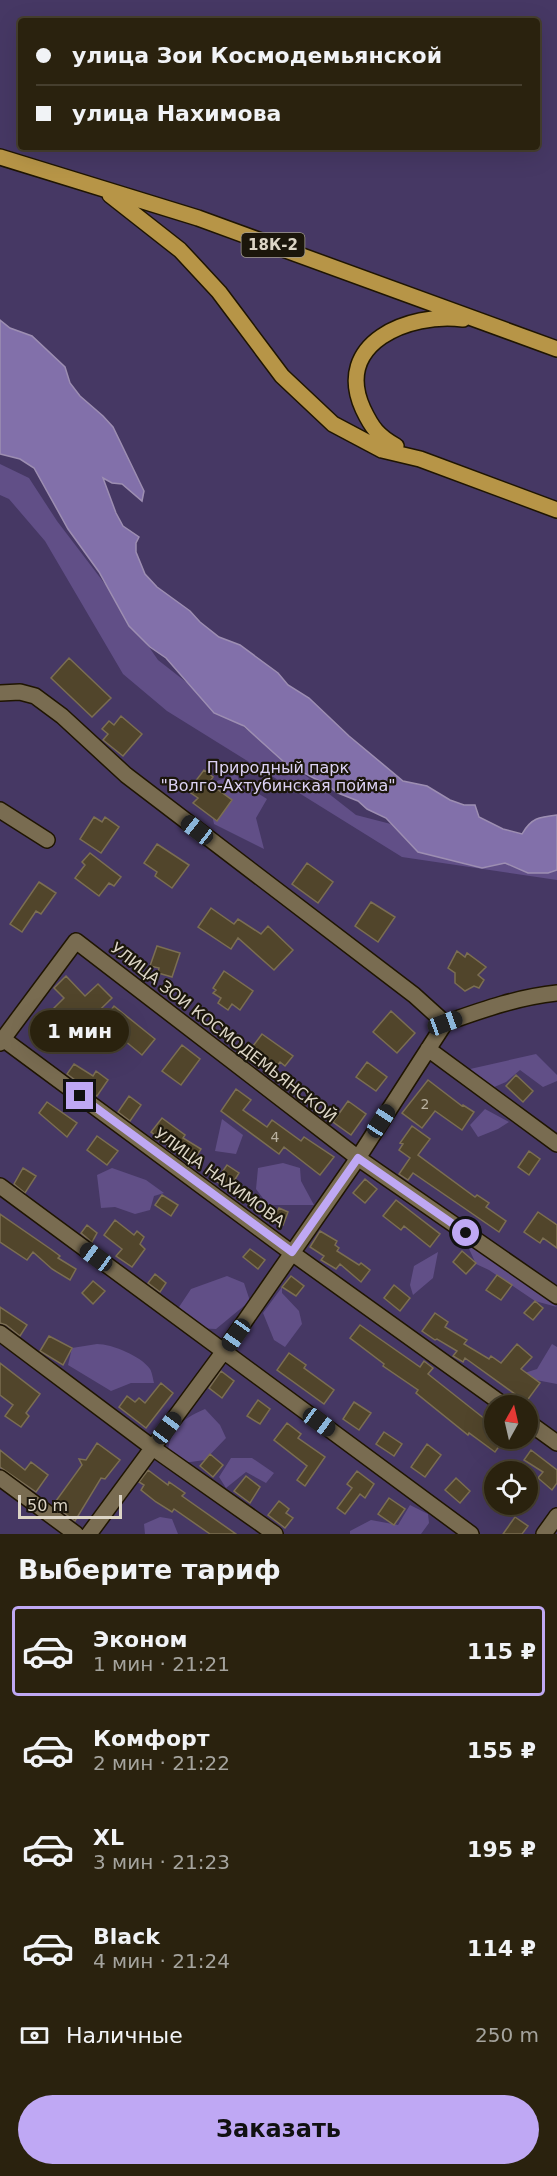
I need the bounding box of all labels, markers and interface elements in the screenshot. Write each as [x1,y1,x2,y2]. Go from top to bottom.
text: улица Зои Космодемьянской [72,43,442,68]
text: улица Нахимова [72,101,281,126]
road number: 18К-2 [242,233,304,257]
park label: Природный парк "Волго-Ахтубинская пойма" [160,758,396,795]
car [177,812,217,848]
street label: УЛИЦА ЗОИ КОСМОДЕМЬЯНСКОЙ [107,938,340,1126]
car [425,1008,465,1038]
callout: 1 мин [31,1009,130,1051]
text: 1 мин [47,1019,112,1043]
route end [66,1082,93,1109]
house number: 2 [421,1096,429,1112]
car [364,1101,398,1141]
street label: УЛИЦА НАХИМОВА [151,1124,289,1231]
house number: 4 [271,1129,280,1145]
route start [452,1219,479,1246]
car [76,1239,116,1275]
car [218,1315,254,1355]
north arrow [484,1395,538,1449]
map controls [484,1395,538,1515]
car [299,1404,339,1440]
car [149,1408,185,1448]
button: locate [484,1461,538,1515]
scale bar [18,1492,122,1520]
text: 50 m [27,1496,68,1515]
text: Выберите тариф [18,1554,281,1585]
icon: car [21,1624,75,1678]
text: Эконом [93,1627,188,1652]
text: 115 ₽ [467,1639,536,1664]
text: 1 мин · 21:21 [93,1652,230,1676]
icon: car [21,1723,75,1777]
text: Комфорт [93,1726,210,1751]
text: 155 ₽ [467,1738,536,1763]
text: 2 мин · 21:22 [93,1751,230,1775]
icon: car [21,1822,75,1876]
text: XL [93,1825,124,1850]
text: 195 ₽ [467,1837,536,1862]
text: 3 мин · 21:23 [93,1850,230,1874]
icon: car [21,1921,75,1975]
text: Black [93,1924,160,1949]
text: 114 ₽ [467,1936,536,1961]
text: 4 мин · 21:24 [93,1949,230,1973]
icon: cash [18,2019,51,2052]
text: Наличные [66,2023,183,2048]
text: 250 m [475,2023,539,2047]
button: Заказать [18,2095,539,2164]

